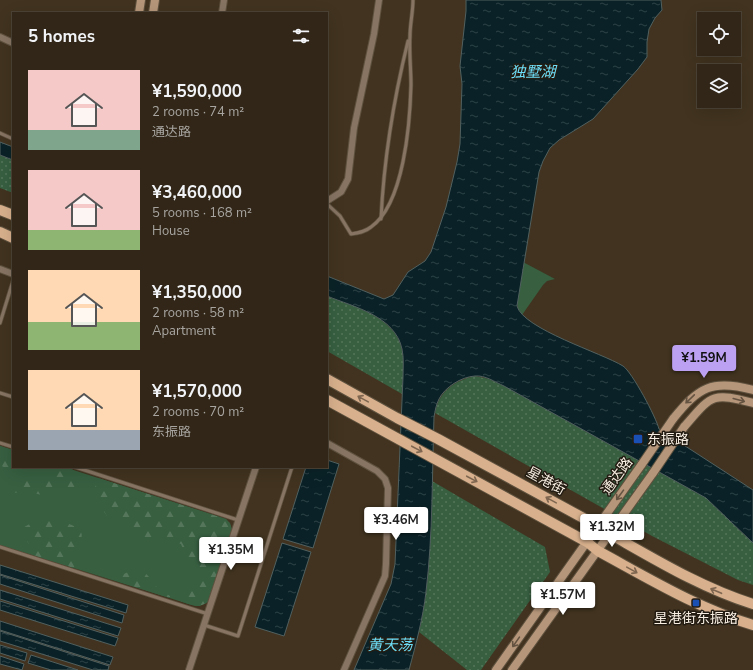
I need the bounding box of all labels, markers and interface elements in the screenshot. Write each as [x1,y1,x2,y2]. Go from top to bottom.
map controls [697,12,741,108]
button: locate [697,12,741,56]
text: 5 homes [28,25,95,48]
icon: filters [290,25,312,47]
water label: 独墅湖 [510,62,557,82]
button: layers [697,64,741,108]
text: ¥1,590,000 [152,80,242,103]
icon: home [60,86,108,134]
text: 2 rooms · 74 m² [152,103,244,121]
text: 通达路 [152,123,191,141]
text: ¥3,460,000 [152,181,242,204]
icon: home [60,186,108,234]
text: 5 rooms · 168 m² [152,204,252,222]
text: House [152,222,190,240]
text: ¥1,350,000 [152,281,242,304]
icon: home [60,286,108,334]
text: 2 rooms · 58 m² [152,304,244,322]
text: Apartment [152,322,215,340]
pin: ¥1.59M [671,345,737,379]
text: ¥1.59M [681,349,727,367]
text: ¥1,570,000 [152,380,242,403]
icon: home [60,386,108,434]
one-way arrow [685,394,695,404]
one-way arrow [357,395,369,402]
one-way arrow [732,396,745,404]
text: 2 rooms · 70 m² [152,403,244,421]
text: 东振路 [152,423,191,441]
place label: 东振路 [647,430,689,449]
marker: 东振路 [632,433,644,445]
one-way arrow [411,446,423,454]
street label: 通达路 [597,453,637,499]
street label: 星港街 [523,463,569,499]
one-way arrow [466,476,478,484]
one-way arrow [616,489,624,500]
one-way arrow [545,496,557,504]
pin: ¥3.46M [363,507,429,541]
text: ¥3.46M [373,511,419,529]
pin: ¥1.32M [579,514,645,548]
text: ¥1.32M [589,518,635,536]
pin: ¥1.35M [198,537,264,571]
text: ¥1.35M [208,541,254,559]
one-way arrow [626,566,638,574]
pin: ¥1.57M [530,582,596,616]
text: ¥1.57M [540,586,586,604]
one-way arrow [711,587,723,594]
marker: 星港街东振路 [691,598,701,608]
place label: 星港街东振路 [654,609,738,628]
water label: 黄天荡 [367,635,415,655]
one-way arrow [512,636,520,647]

